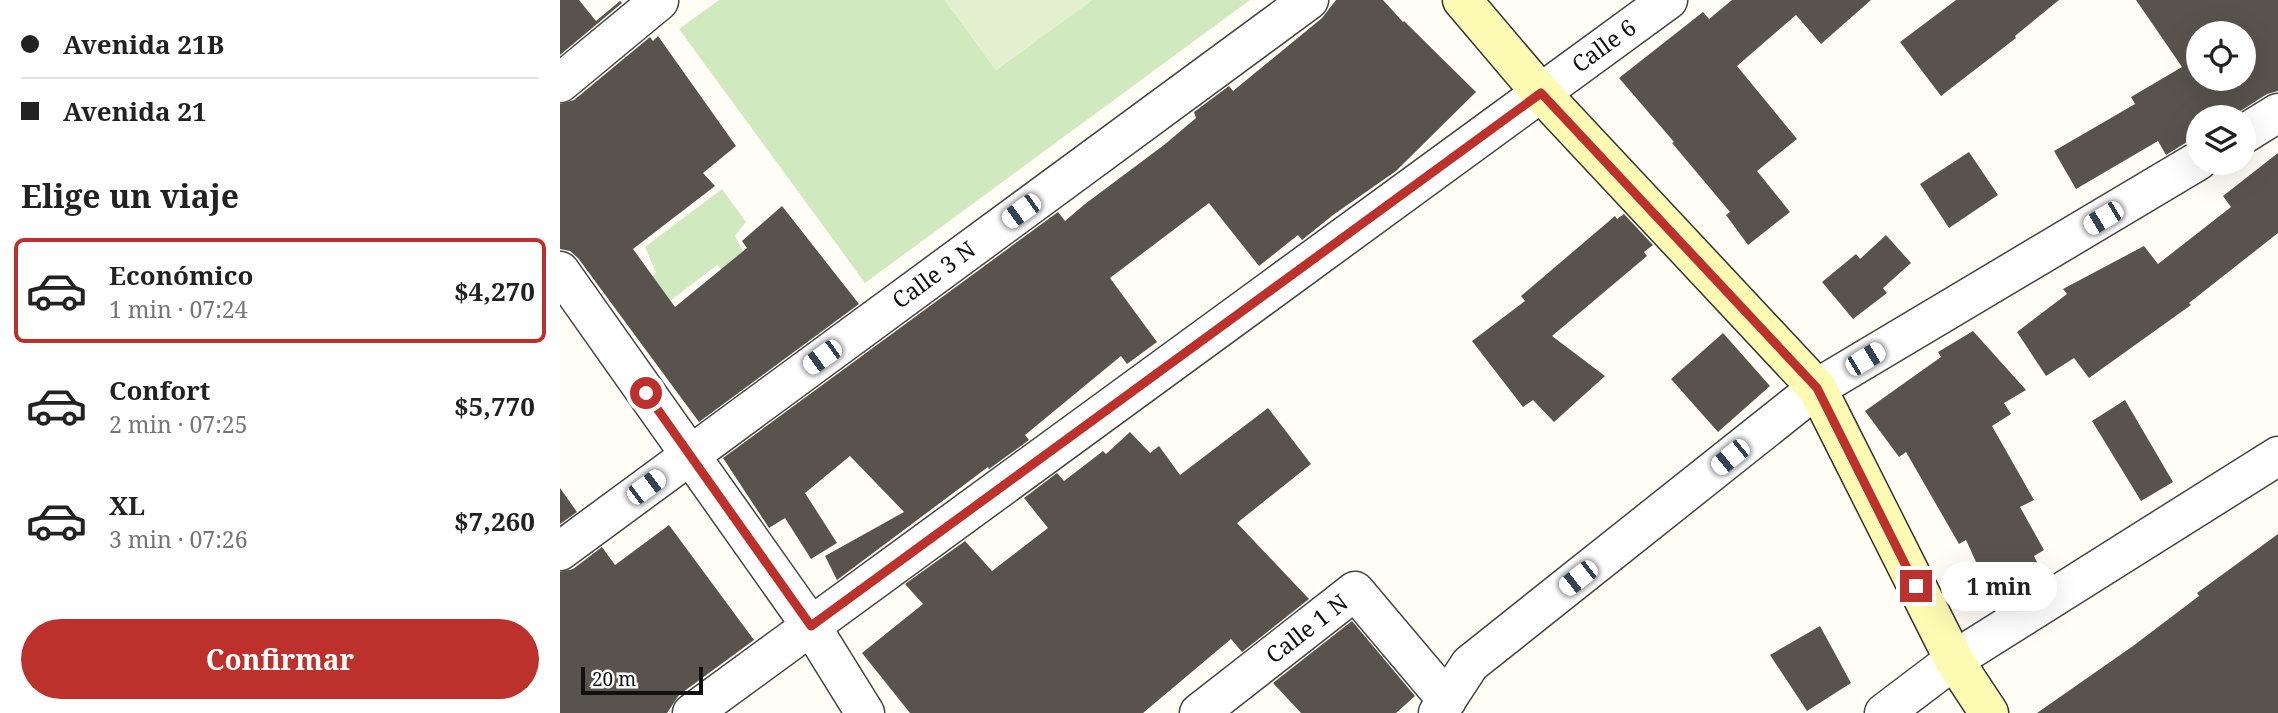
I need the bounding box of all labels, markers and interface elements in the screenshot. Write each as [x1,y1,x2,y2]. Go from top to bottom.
street label: Calle 6 [1565,11,1642,79]
map controls [2186,21,2256,175]
button: locate [2186,21,2256,91]
text: Avenida 21B [63,26,224,62]
text: Avenida 21 [63,93,207,129]
button: layers [2186,105,2256,175]
text: Elige un viaje [21,174,239,217]
car [998,190,1045,232]
car [2080,198,2127,238]
street label: Calle 3 N [885,233,982,315]
text: Económico [109,257,253,293]
icon: car [25,259,88,322]
text: $4,270 [454,273,535,309]
text: 1 min · 07:24 [109,293,247,325]
car [799,336,846,378]
car [1842,339,1889,379]
text: Confort [109,372,210,408]
icon: car [25,374,88,437]
route start [630,377,662,409]
text: $5,770 [454,388,535,424]
text: 2 min · 07:25 [109,408,247,440]
car [1708,436,1753,478]
car [623,466,670,508]
text: XL [109,487,145,523]
icon: car [25,489,88,552]
text: $7,260 [454,503,535,539]
text: 3 min · 07:26 [109,523,247,555]
car [1555,557,1602,599]
callout: 1 min [1940,562,2056,610]
route end [1900,570,1932,602]
text: 1 min [1966,570,2032,602]
street label: Calle 1 N [1259,586,1354,670]
button: Confirmar [21,619,539,699]
scale bar [581,664,704,696]
text: 20 m [592,666,636,692]

